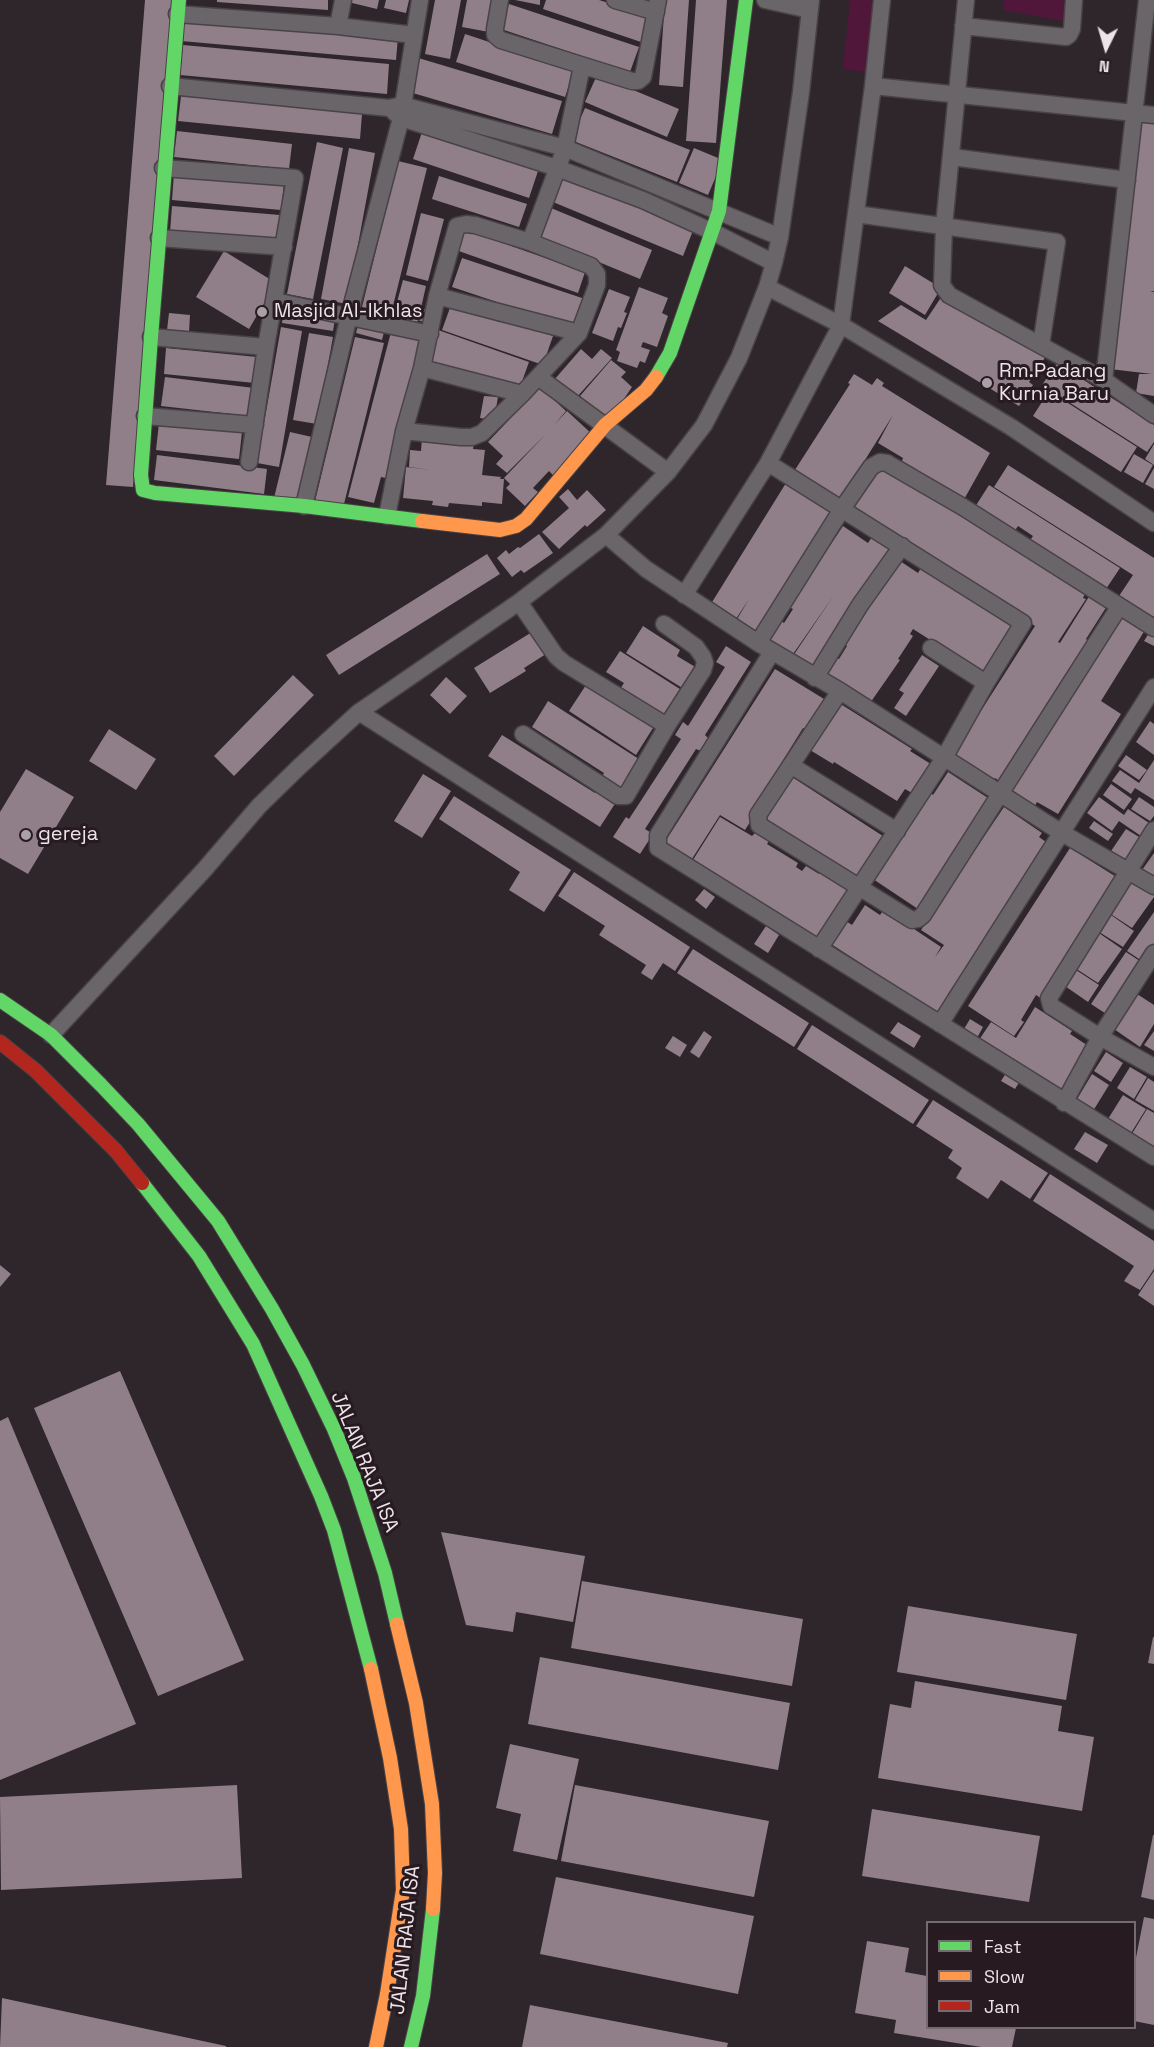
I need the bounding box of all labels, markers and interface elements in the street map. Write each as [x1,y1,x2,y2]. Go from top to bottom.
north arrow [1076,18,1136,78]
text: N [1098,56,1111,77]
place label: Masjid Al-Ikhlas [274,300,422,324]
marker: Masjid Al-Ikhlas [255,305,269,319]
place label: Rm.Padang Kurnia Baru [999,360,1109,407]
marker: Rm.Padang Kurnia Baru [980,376,994,390]
place label: gereja [38,823,98,847]
marker: gereja [19,828,33,842]
street label: JALAN RAJA ISA [325,1388,403,1536]
street label: JALAN RAJA ISA [386,1864,426,2016]
legend [926,1921,1136,2029]
text: Fast [984,1935,1021,1958]
text: Slow [984,1965,1025,1988]
text: Jam [984,1995,1020,2018]

